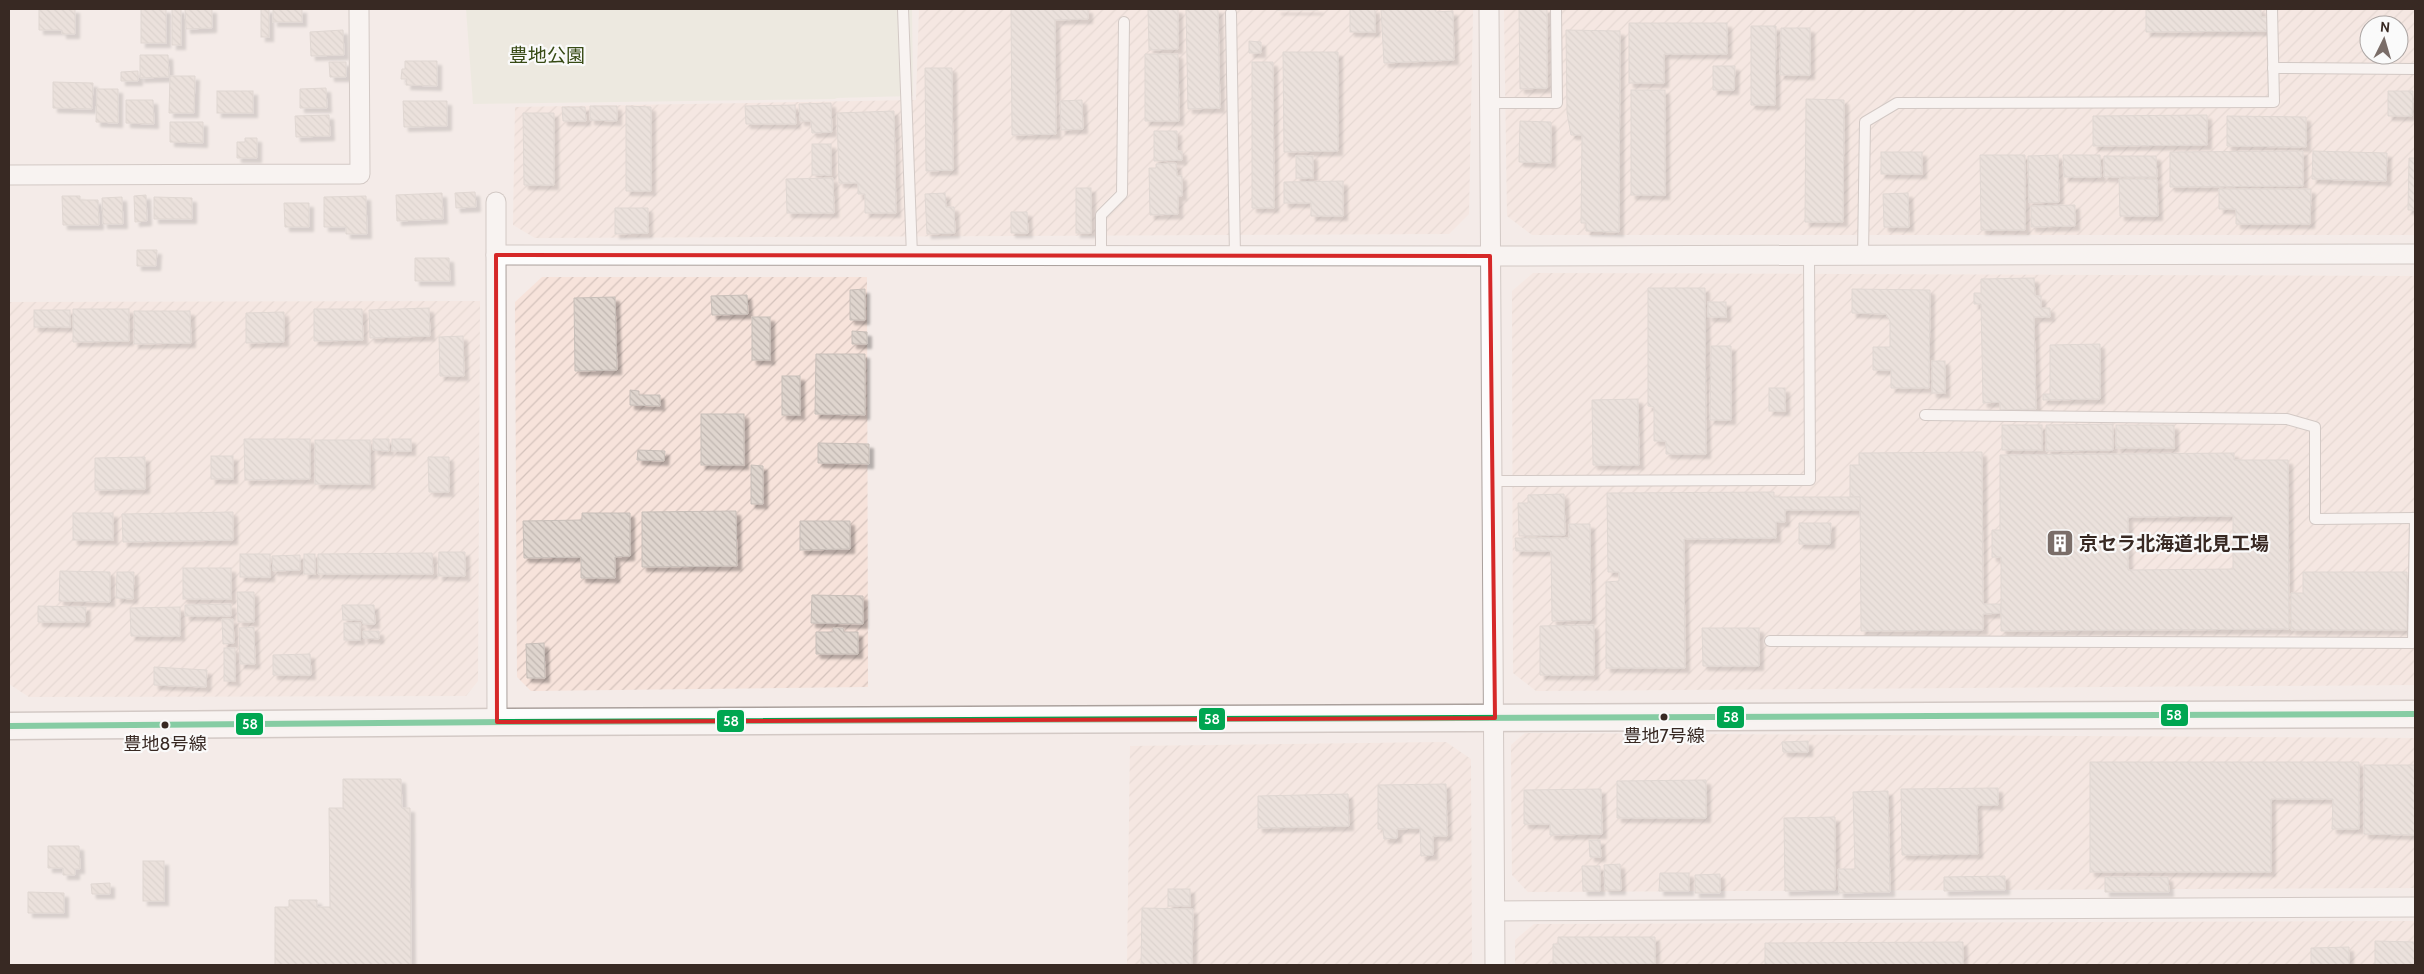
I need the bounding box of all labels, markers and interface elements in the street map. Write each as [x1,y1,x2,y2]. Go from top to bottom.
north arrow [2359,15,2409,65]
text: N [2379,18,2391,36]
park label: 豊地公園 [509,44,585,67]
building icon: 京セラ北海道北見工場 [2045,528,2075,558]
place label: 京セラ北海道北見工場 [2079,532,2269,555]
line badge: 58 [2160,703,2189,727]
line badge: 58 [1716,705,1745,729]
text: 58 [2166,706,2182,724]
line badge: 58 [1198,707,1226,731]
text: 58 [1723,708,1739,726]
line badge: 58 [716,709,745,733]
text: 58 [1204,710,1220,728]
line badge: 58 [235,712,264,736]
text: 58 [723,712,739,730]
marker: 豊地7号線 [1659,712,1669,722]
text: 58 [242,715,258,733]
marker: 豊地8号線 [160,720,170,730]
place label: 豊地7号線 [1623,725,1705,747]
place label: 豊地8号線 [124,733,206,755]

